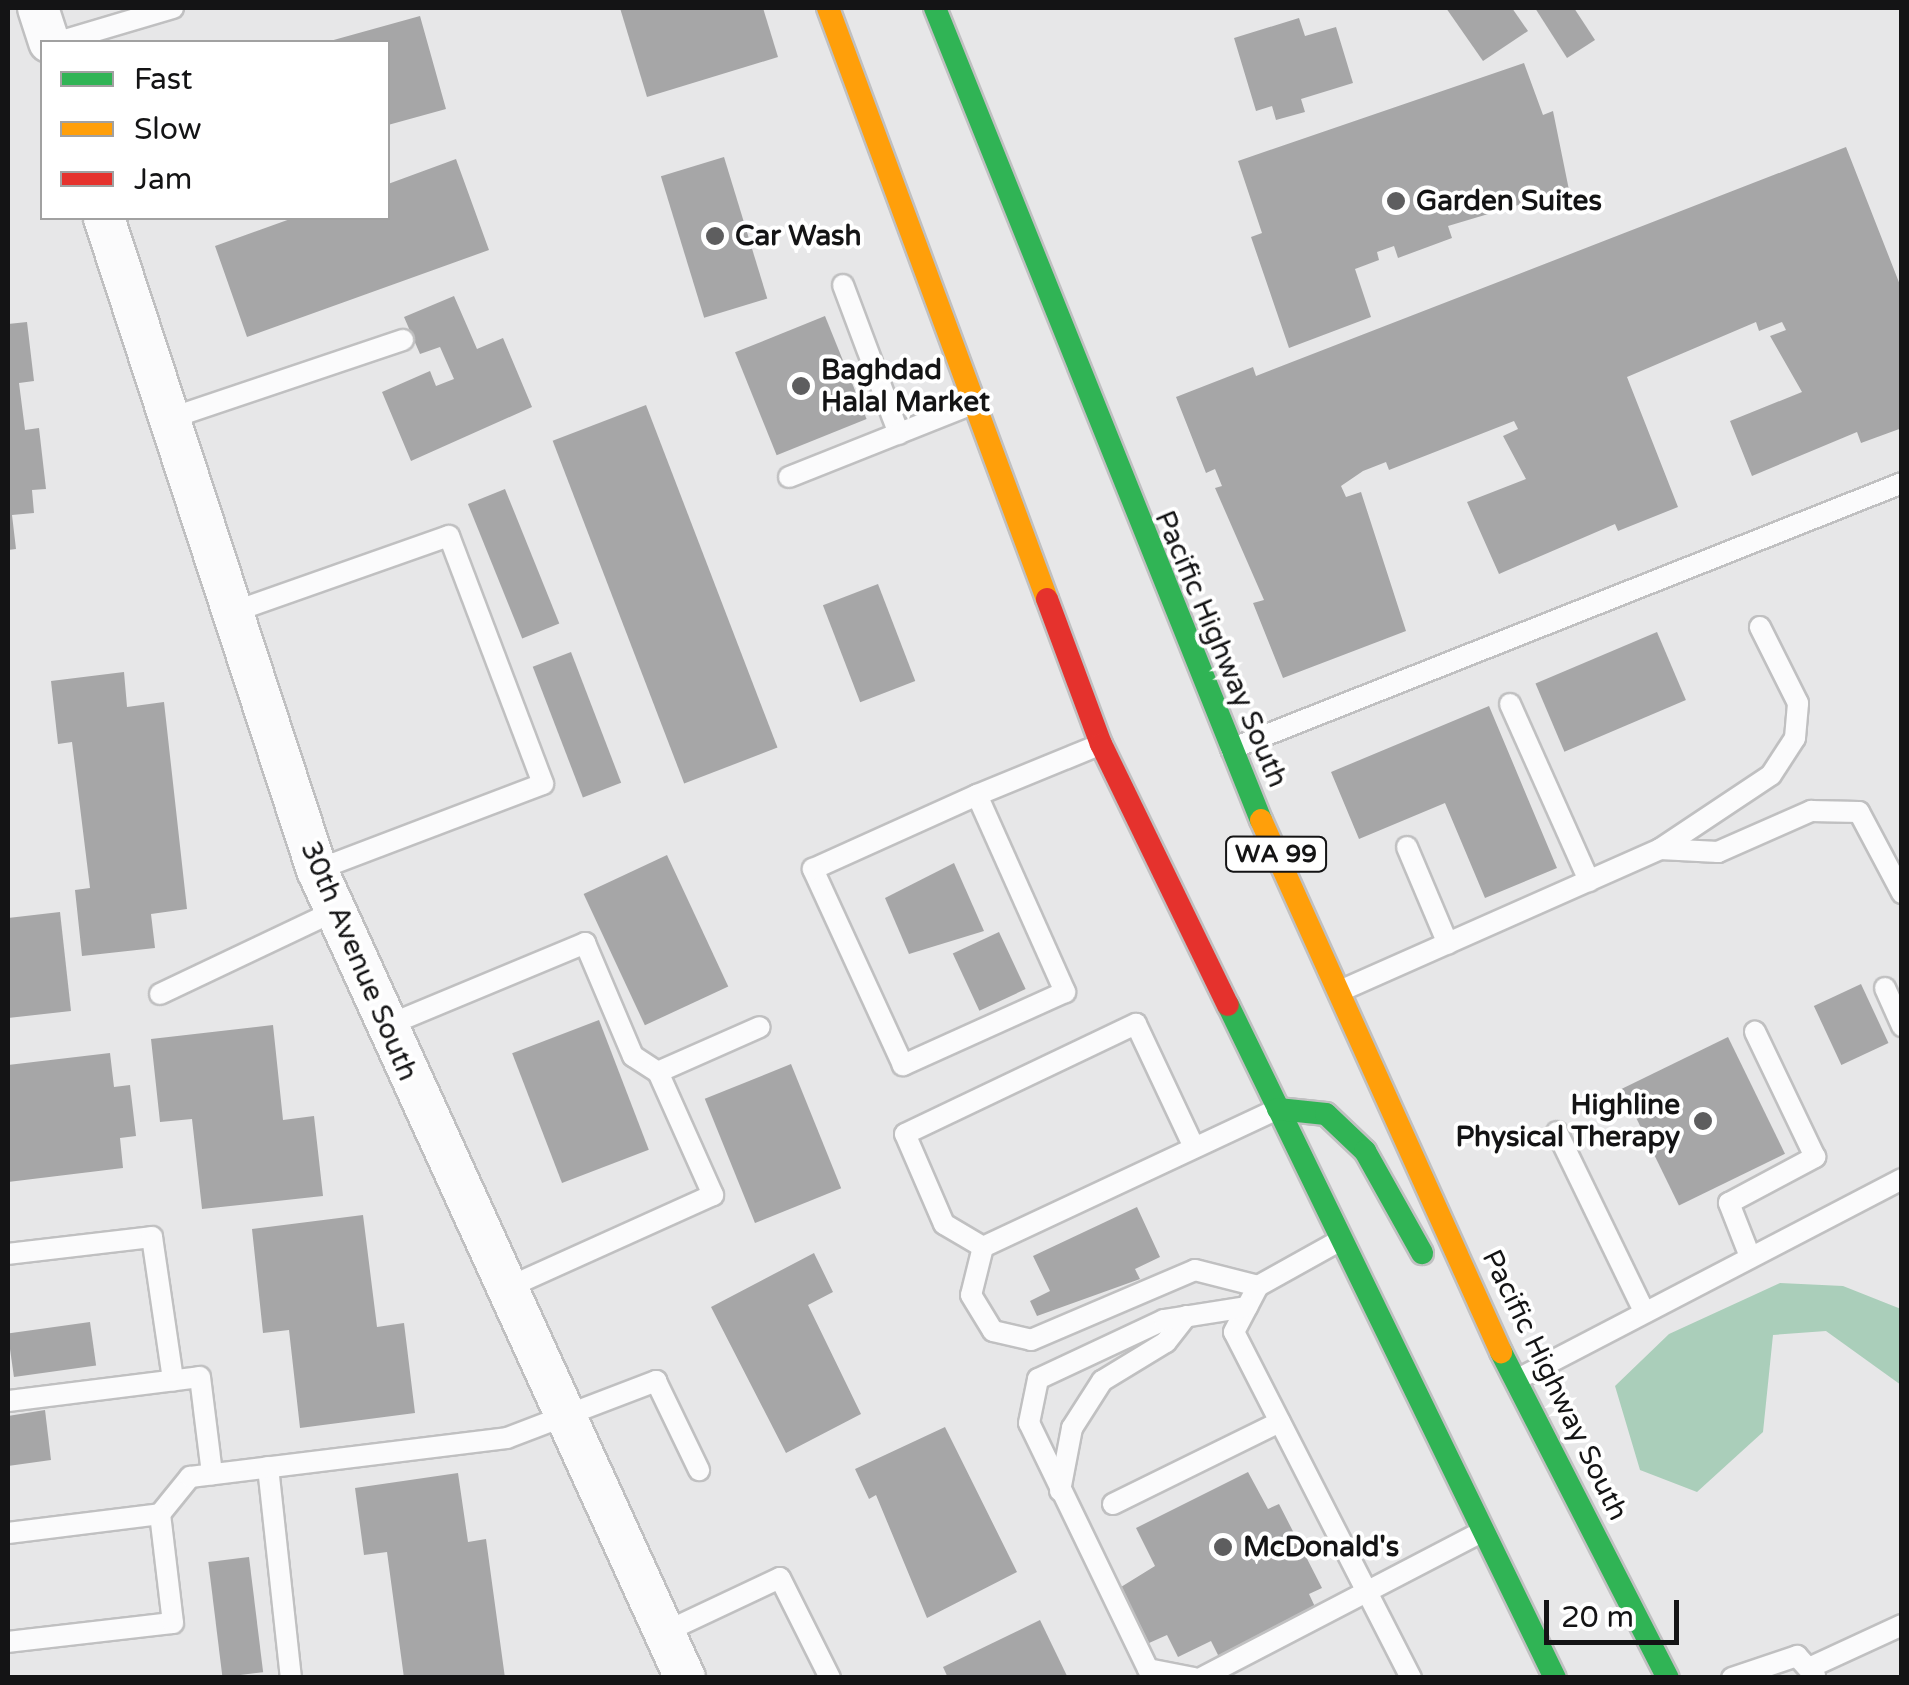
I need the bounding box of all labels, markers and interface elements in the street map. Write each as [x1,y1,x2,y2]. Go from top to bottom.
legend [40,40,390,220]
text: Fast [134,61,193,98]
text: Slow [134,111,202,148]
text: Jam [134,161,192,198]
place label: Garden Suites [1416,184,1602,218]
marker: Garden Suites [1385,190,1407,212]
place label: Car Wash [735,219,862,253]
marker: Car Wash [704,225,726,247]
place label: Baghdad Halal Market [821,353,990,419]
marker: Baghdad Halal Market [790,375,812,397]
street label: Pacific Highway South [1148,506,1294,792]
road number: WA 99 [1224,834,1328,874]
street label: 30th Avenue South [293,836,425,1086]
place label: Highline Physical Therapy [1455,1088,1680,1154]
marker: Highline Physical Therapy [1690,1108,1716,1134]
street label: Pacific Highway South [1475,1244,1635,1526]
place label: McDonald's [1243,1530,1399,1564]
marker: McDonald's [1212,1536,1234,1558]
scale bar [1549,1580,1684,1642]
text: 20 m [1561,1599,1634,1636]

